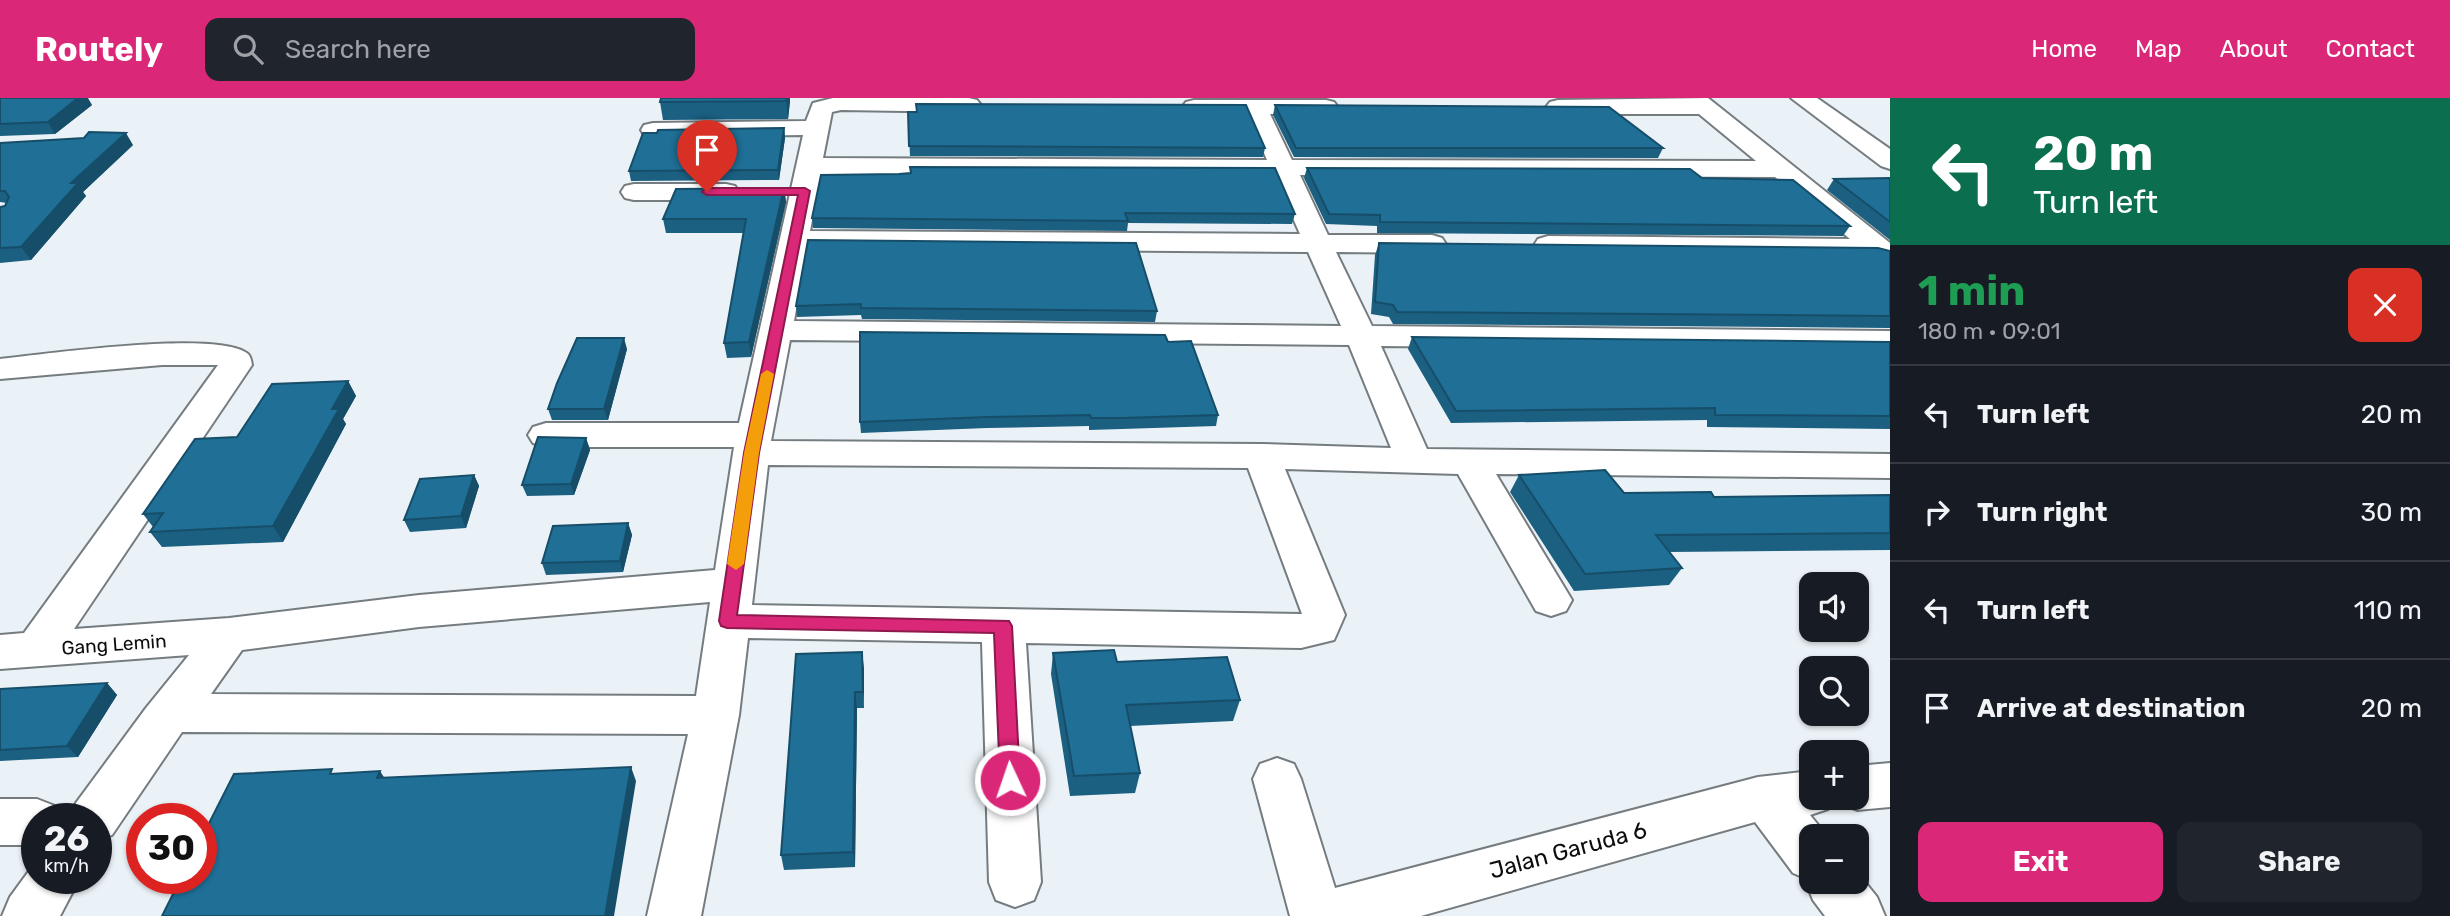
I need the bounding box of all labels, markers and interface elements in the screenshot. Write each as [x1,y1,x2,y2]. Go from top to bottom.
search box [205,18,695,81]
text: Routely [35,30,163,69]
icon: search [229,30,267,68]
text: Search here [285,34,431,65]
text: Home [2031,35,2097,63]
text: Map [2135,35,2182,63]
text: About [2220,35,2288,63]
text: Contact [2326,35,2415,63]
pin [677,120,737,192]
text: 20 m [2033,124,2154,182]
icon: left [1918,126,2009,217]
icon: arrive [688,131,726,169]
text: Turn left [2033,183,2158,221]
text: 1 min [1918,266,2025,316]
button: close [2348,268,2422,342]
text: 180 m · 09:01 [1918,317,2061,345]
icon: left [1918,395,1956,433]
text: Turn left [1977,399,2089,430]
text: 20 m [2361,399,2422,430]
icon: right [1918,493,1956,531]
text: Turn right [1977,497,2107,528]
text: 30 m [2360,497,2422,528]
map controls [1799,572,1869,894]
button: sound [1799,572,1869,642]
icon: left [1918,591,1956,629]
text: Turn left [1977,595,2089,626]
text: 110 m [2354,595,2422,626]
street label: Gang Lemin [61,629,167,660]
button: search [1799,656,1869,726]
icon: arrive [1918,689,1956,727]
text: Arrive at destination [1977,693,2245,724]
text: 20 m [2361,693,2422,724]
button: + [1799,740,1869,810]
position arrow [973,743,1047,817]
speed limit sign: 30 [126,803,217,894]
street label: Jalan Garuda 6 [1486,816,1650,884]
text: 26 [44,818,89,860]
button: Exit [1918,822,2163,902]
button: Share [2177,822,2422,902]
button: − [1799,824,1869,894]
text: km/h [44,855,89,877]

